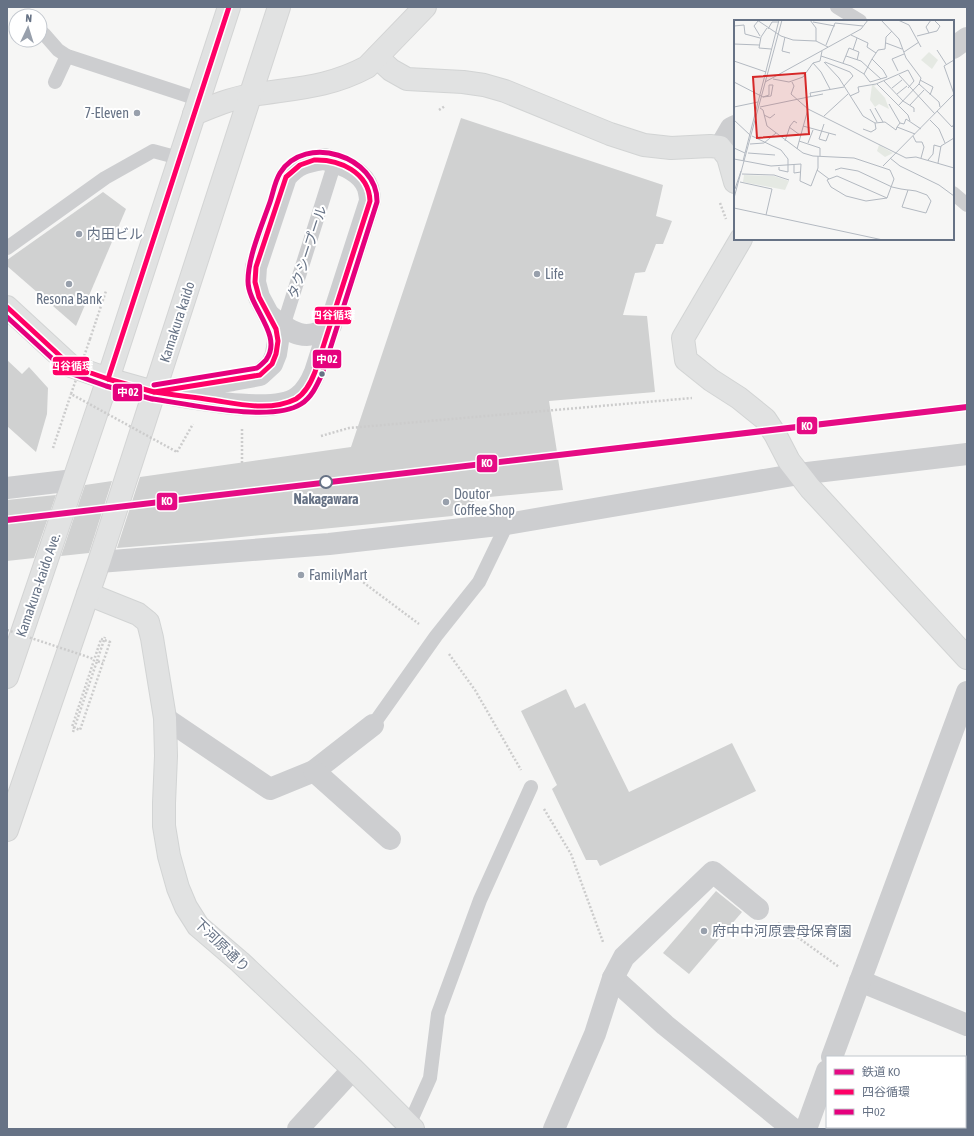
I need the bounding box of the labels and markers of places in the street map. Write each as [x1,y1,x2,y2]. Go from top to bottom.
place label: 7-Eleven [84,105,129,121]
marker: 7-Eleven [132,108,142,118]
place label: 内田ビル [87,226,143,242]
marker: 内田ビル [74,229,84,239]
place label: Life [545,266,564,282]
marker: Life [532,269,542,279]
marker: Resona Bank [64,279,74,289]
place label: Resona Bank [36,291,102,307]
unlabelled marker [317,369,327,379]
marker: Nakagawara [319,475,333,489]
place label: Doutor Coffee Shop [454,486,515,518]
place label: Nakagawara [294,491,359,507]
marker: Doutor Coffee Shop [441,497,451,507]
place label: FamilyMart [309,567,367,583]
marker: FamilyMart [296,570,306,580]
place label: 府中中河原雲母保育園 [712,923,852,939]
marker: 府中中河原雲母保育園 [699,926,709,936]

